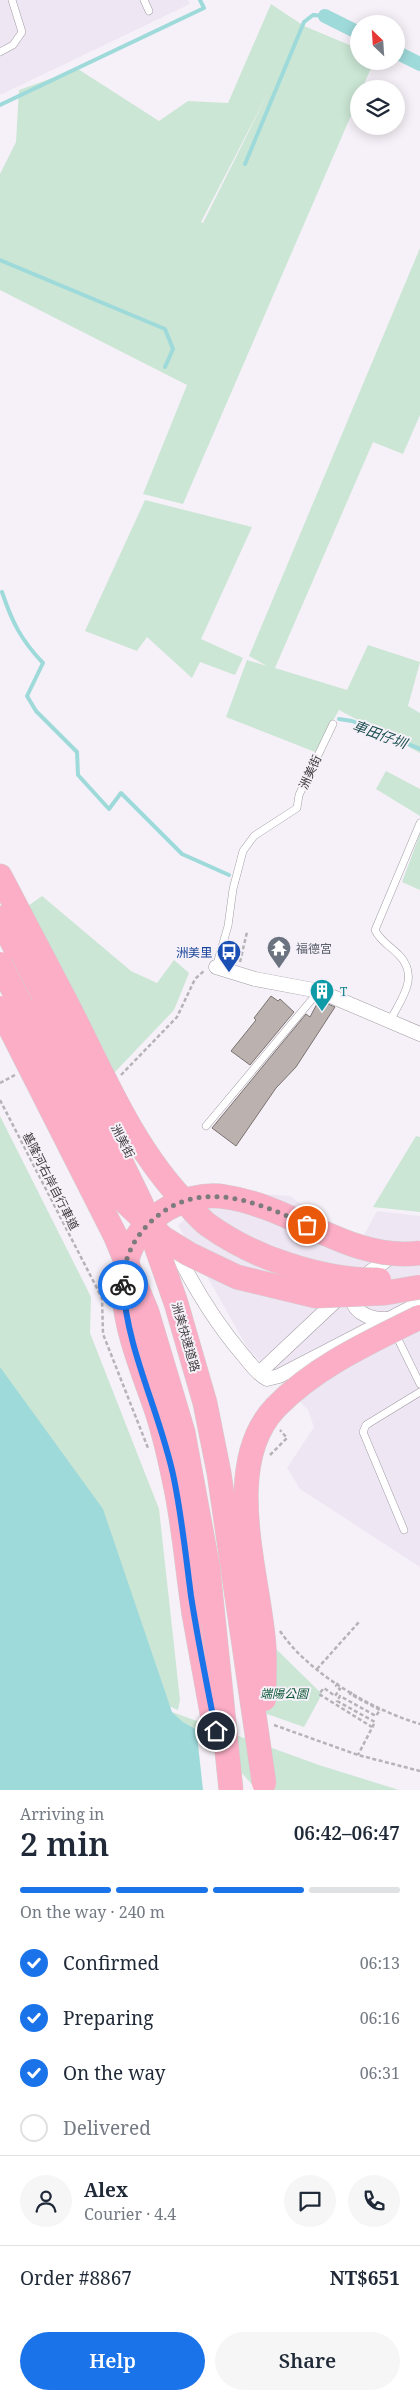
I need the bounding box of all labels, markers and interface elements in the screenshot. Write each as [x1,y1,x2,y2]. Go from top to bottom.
north arrow [350,15,405,70]
map controls [350,15,405,135]
button: layers [350,80,405,135]
water label: 車田仔圳 [350,715,411,753]
street label: 洲美街 [295,752,325,792]
temple icon: 福德宮 [266,935,292,969]
bus stop icon: 洲美里 [216,939,242,973]
place label: 福德宮 [296,940,332,957]
place label: 洲美里 [176,944,212,961]
building icon: T [309,978,335,1012]
place label: T [340,983,348,1000]
street label: 洲美街 [107,1121,139,1161]
street label: 基隆河右岸自行車道 [19,1129,83,1233]
pin [286,1204,328,1246]
icon: bag [293,1211,321,1239]
courier [98,1260,148,1310]
icon: bike [109,1271,137,1299]
street label: 洲美快速道路 [168,1300,204,1374]
park label: 端陽公園 [260,1685,310,1702]
pin [195,1710,237,1752]
icon: home [202,1717,230,1745]
text: Arriving in [20,1803,104,1825]
text: 06:42–06:47 [294,1820,400,1846]
text: 2 min [20,1822,109,1865]
text: On the way · 240 m [20,1901,165,1923]
icon: check [20,1949,48,1977]
text: Confirmed [63,1950,159,1976]
text: 06:13 [360,1952,400,1974]
icon: check [20,2004,48,2032]
text: Preparing [63,2005,153,2031]
text: 06:16 [360,2007,400,2029]
icon: check [20,2059,48,2087]
text: On the way [63,2060,166,2086]
text: 06:31 [360,2062,400,2084]
text: Delivered [63,2115,151,2141]
button: person [20,2175,72,2227]
button: chat [284,2175,336,2227]
button: phone [348,2175,400,2227]
text: Alex [84,2177,128,2203]
text: Courier · 4.4 [84,2203,176,2225]
text: Order #8867 [20,2265,132,2291]
text: NT$651 [330,2265,400,2291]
button: Help [20,2332,205,2390]
button: Share [215,2332,400,2390]

